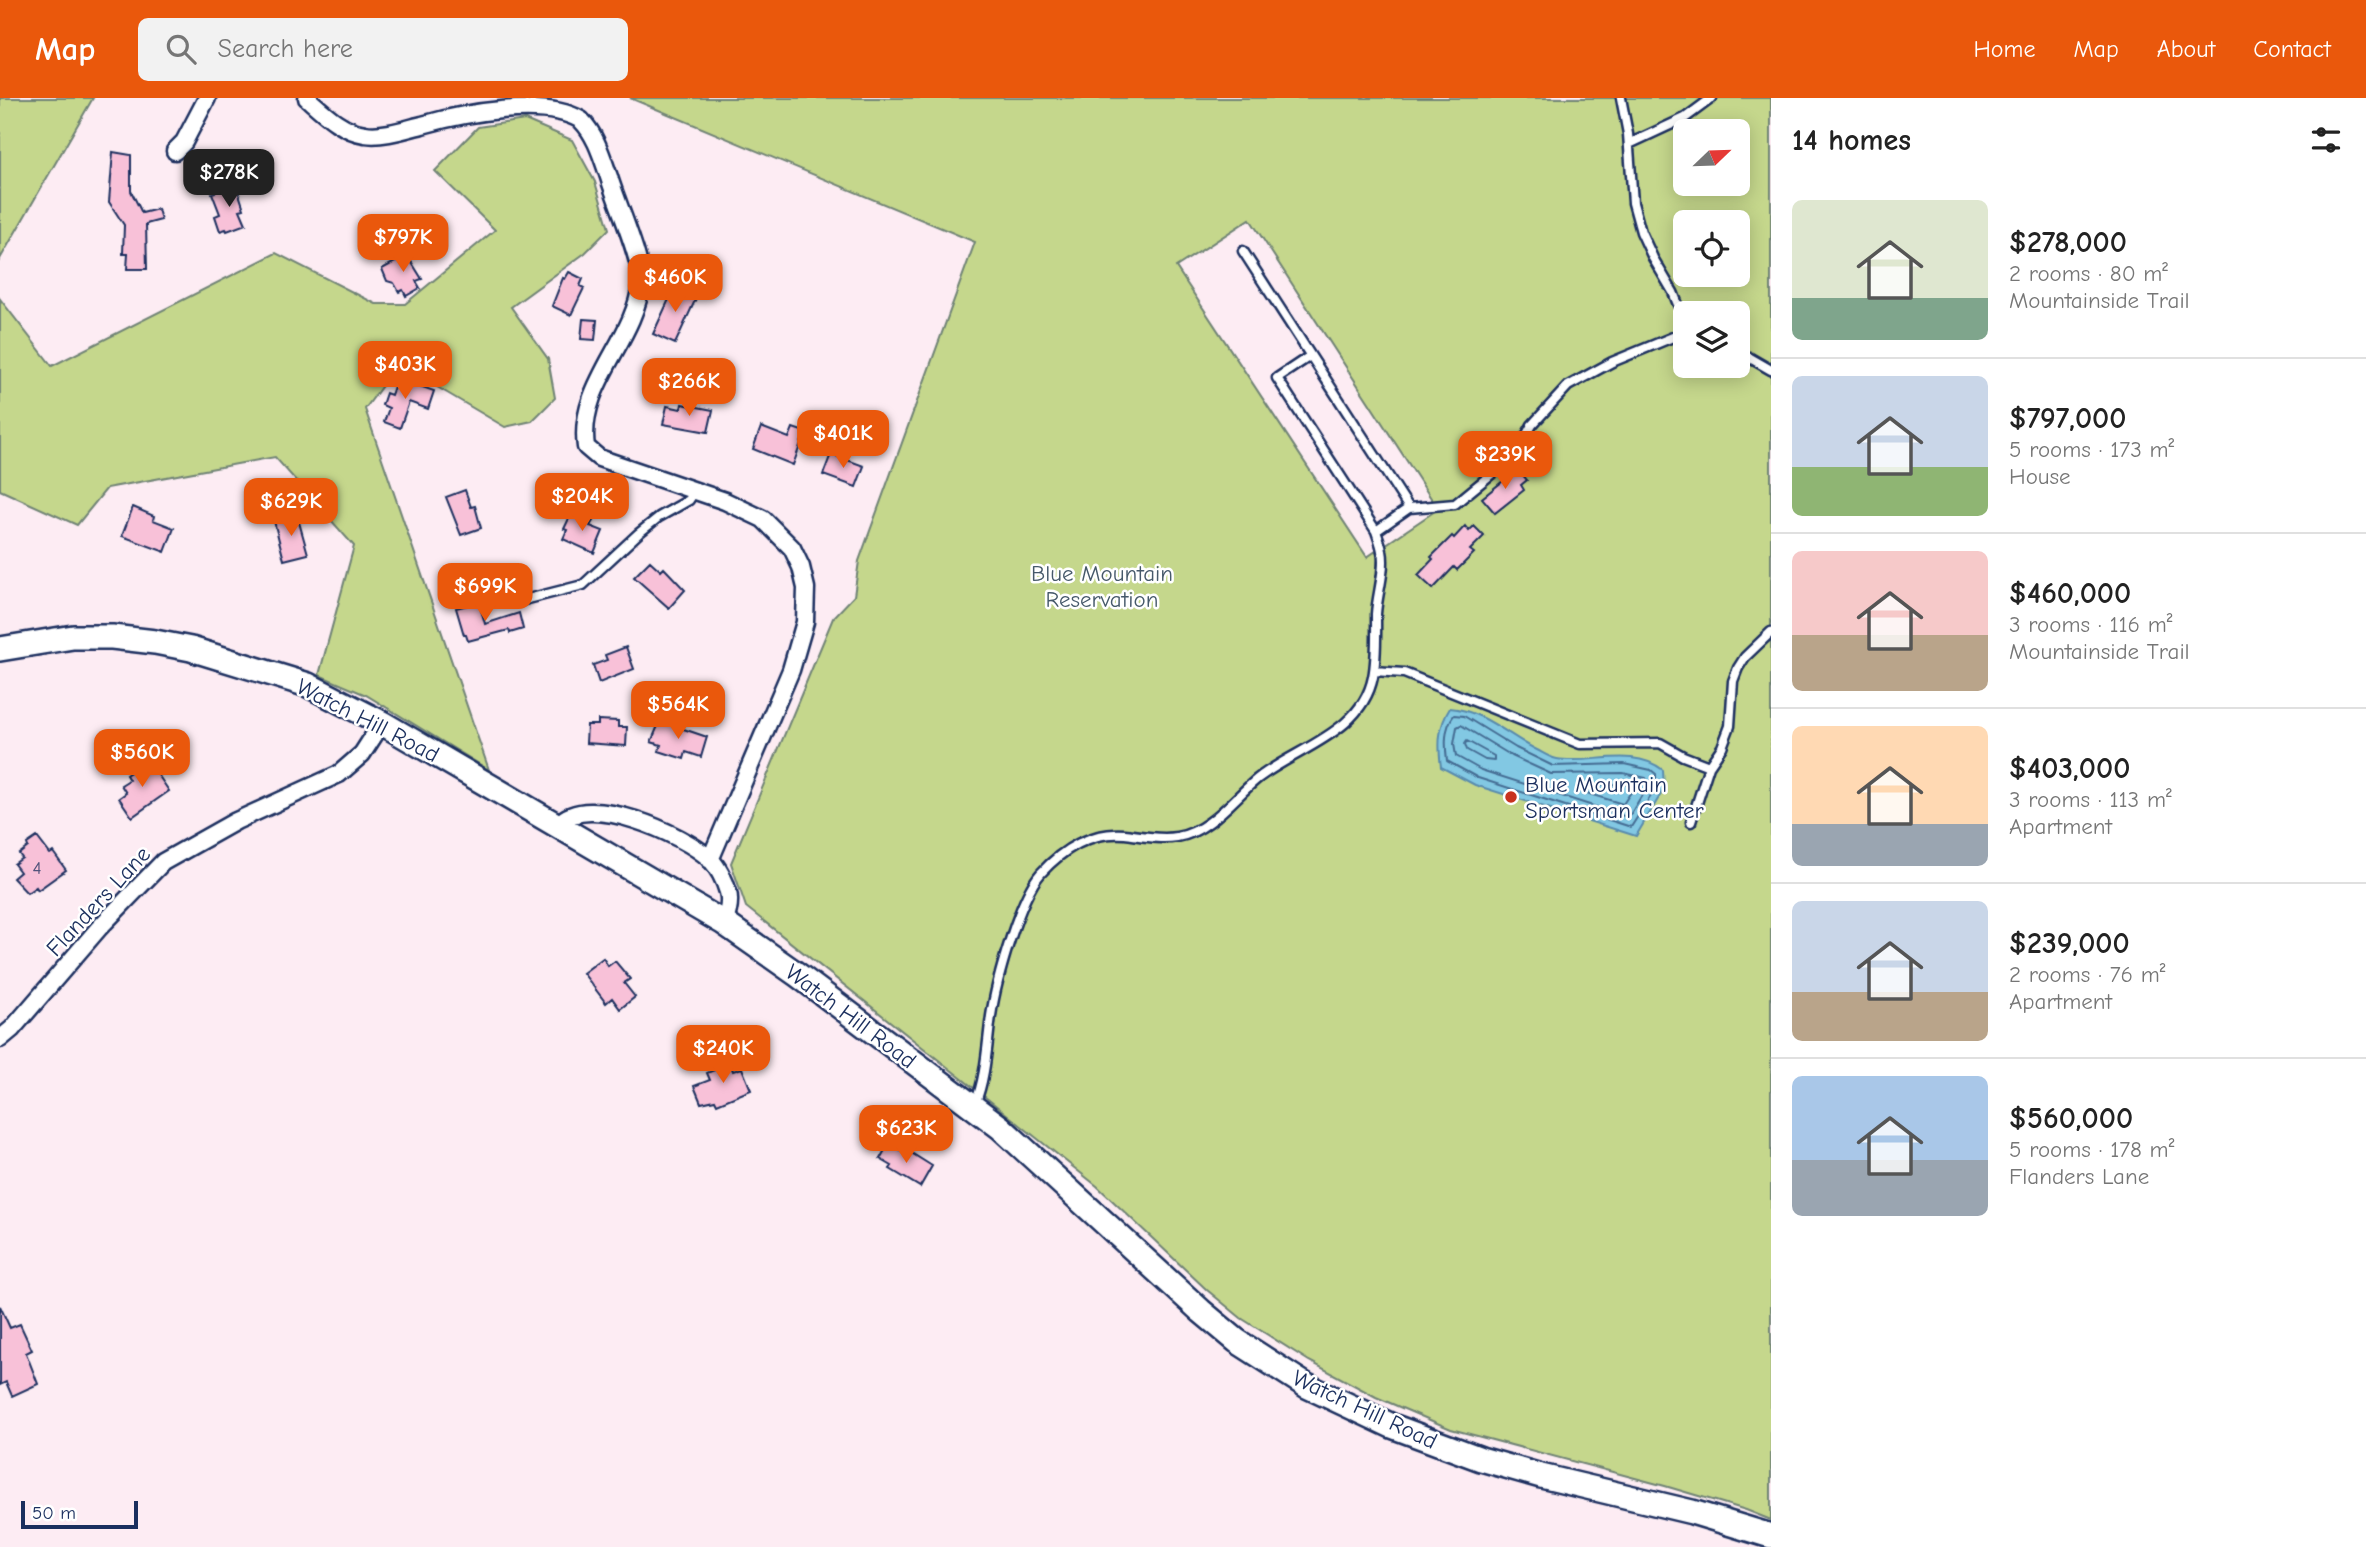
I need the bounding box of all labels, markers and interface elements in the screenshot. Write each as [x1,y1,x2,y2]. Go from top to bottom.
search box [138,18,628,81]
text: Map [35,30,96,68]
icon: search [162,30,200,68]
text: Search here [218,34,353,64]
text: Home [1974,35,2035,63]
text: Map [2073,35,2119,63]
text: About [2157,35,2215,63]
text: Contact [2253,35,2331,63]
north arrow [1673,119,1750,196]
map controls [1673,119,1750,378]
icon: filters [2307,121,2345,159]
text: 14 homes [1792,123,1911,158]
pin: $278K [180,150,278,209]
text: $278K [199,158,259,185]
button: locate [1673,210,1750,287]
pin: $797K [354,214,452,274]
text: $797K [373,223,433,250]
text: $278,000 [2009,225,2127,260]
icon: home [1848,228,1932,312]
pin: $460K [626,254,724,314]
text: 2 rooms · 80 m² [2009,260,2168,287]
text: $460K [644,263,706,290]
text: Mountainside Trail [2009,287,2190,314]
button: layers [1673,301,1750,378]
pin: $403K [356,342,454,401]
text: $403K [374,350,436,377]
pin: $266K [640,358,738,418]
text: $266K [658,367,720,394]
text: $797,000 [2009,401,2126,436]
icon: home [1848,404,1932,488]
pin: $401K [794,410,892,470]
text: $401K [813,419,873,446]
pin: $239K [1456,432,1554,491]
text: 5 rooms · 173 m² [2009,436,2174,463]
text: $239K [1474,440,1536,467]
text: House [2009,463,2071,490]
pin: $204K [533,474,631,533]
pin: $629K [242,478,340,538]
text: $204K [551,482,613,509]
text: $629K [260,487,322,514]
park label: Blue Mountain Reservation [1031,560,1173,613]
pin: $699K [436,564,534,623]
text: $699K [454,572,516,599]
text: $460,000 [2009,576,2131,611]
icon: home [1848,579,1932,663]
text: 3 rooms · 116 m² [2009,611,2173,638]
text: Mountainside Trail [2009,638,2190,665]
street label: Watch Hill Road [292,673,444,768]
pin: $564K [629,682,727,741]
text: $564K [647,690,709,717]
pin: $560K [93,730,191,789]
text: $560K [110,738,174,765]
text: $403,000 [2009,751,2130,786]
icon: home [1848,754,1932,838]
place label: Blue Mountain Sportsman Center [1525,771,1704,824]
text: 3 rooms · 113 m² [2009,786,2172,813]
marker: Blue Mountain Sportsman Center [1503,789,1519,805]
text: Apartment [2009,813,2112,840]
street label: Flanders Lane [41,841,156,962]
house number: 4 [32,857,42,879]
text: $239,000 [2009,926,2130,961]
icon: home [1848,929,1932,1013]
street label: Watch Hill Road [780,959,921,1074]
text: 2 rooms · 76 m² [2009,961,2165,988]
text: Apartment [2009,988,2112,1015]
pin: $240K [674,1026,772,1085]
text: $240K [692,1034,754,1061]
text: $560,000 [2009,1101,2133,1136]
icon: home [1848,1104,1932,1188]
pin: $623K [857,1105,955,1165]
text: $623K [875,1114,937,1141]
text: 5 rooms · 178 m² [2009,1136,2174,1163]
text: Flanders Lane [2009,1163,2149,1190]
street label: Watch Hill Road [1288,1364,1441,1455]
scale bar [21,1498,138,1530]
text: 50 m [32,1502,76,1524]

